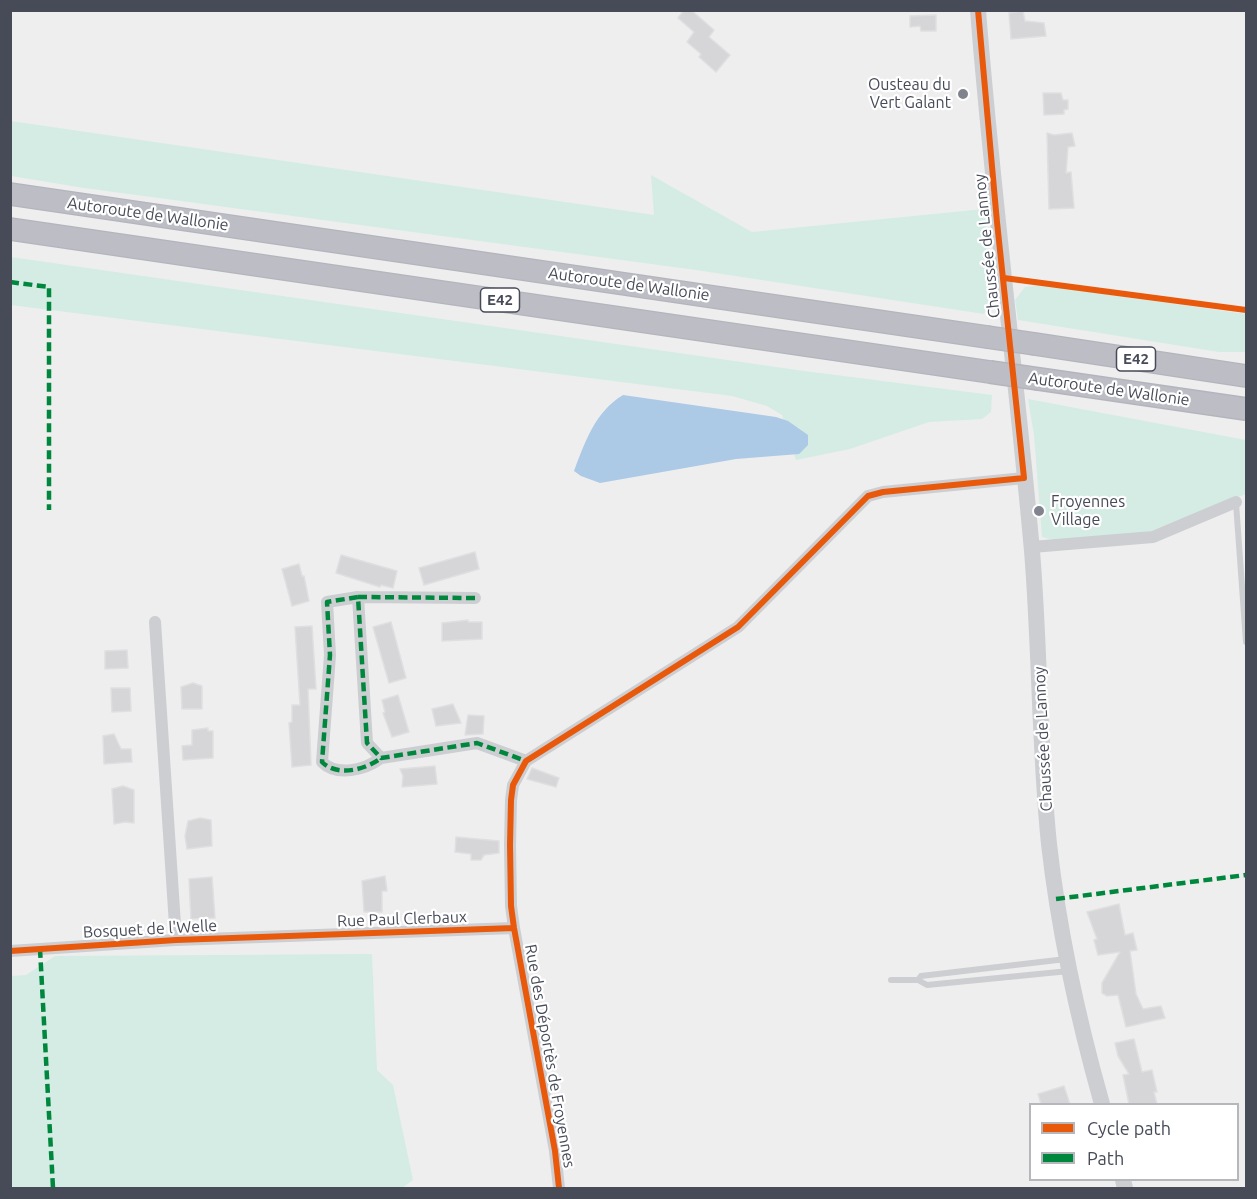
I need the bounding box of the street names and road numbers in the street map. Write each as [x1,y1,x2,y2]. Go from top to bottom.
street label: Chaussée de Lannoy [970,173,1004,319]
street label: Autoroute de Wallonie [66,193,230,235]
street label: Autoroute de Wallonie [547,263,711,305]
road number: E42 [480,288,520,312]
road number: E42 [1116,347,1156,371]
street label: Autoroute de Wallonie [1027,368,1191,410]
street label: Chaussée de Lannoy [1030,666,1056,812]
street label: Rue Paul Clerbaux [337,907,467,931]
street label: Bosquet de l'Welle [82,916,218,942]
street label: Rue des Déportès de Froyennes [521,943,579,1169]

